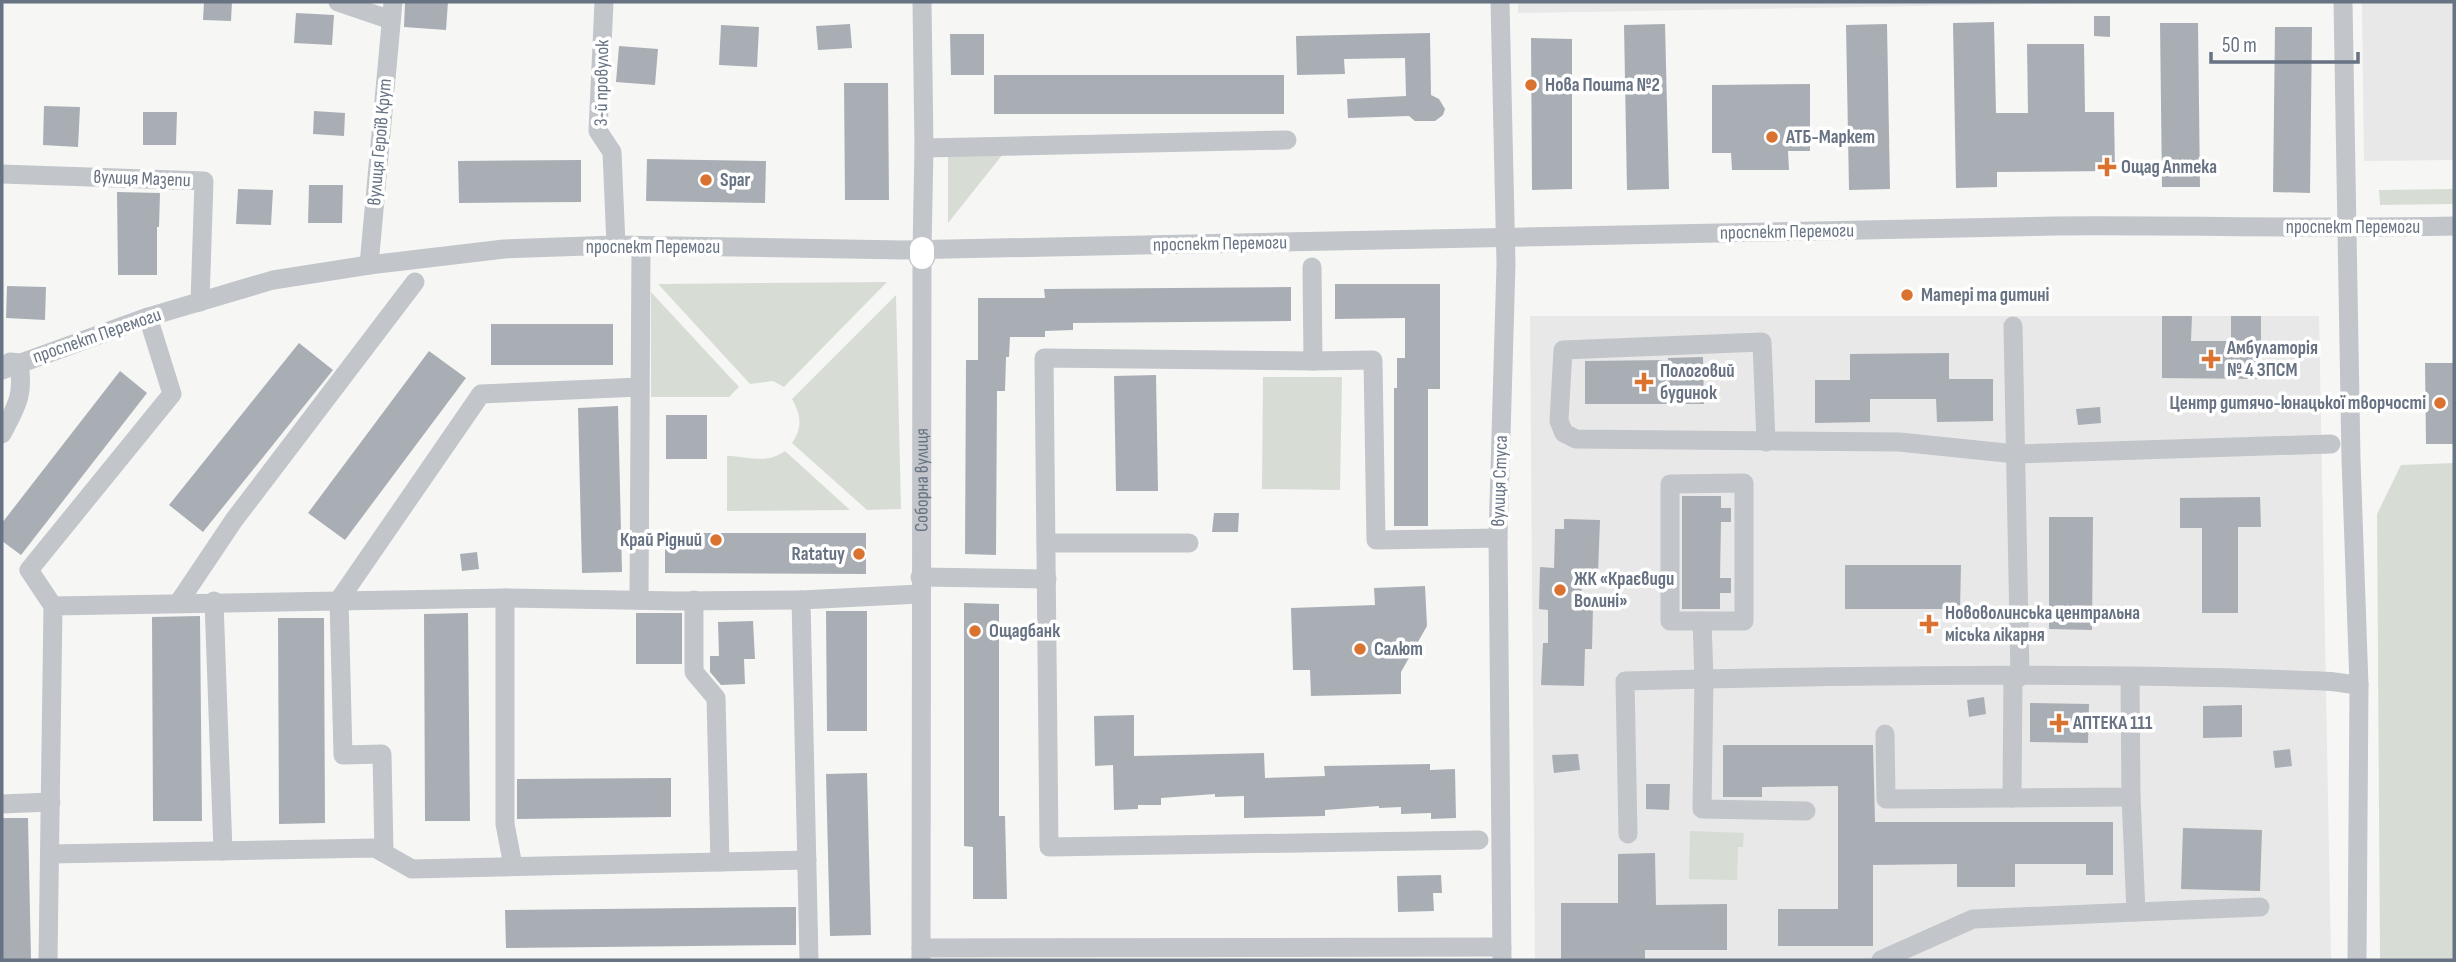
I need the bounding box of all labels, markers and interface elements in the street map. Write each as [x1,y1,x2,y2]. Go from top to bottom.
scale bar [2211,21,2358,65]
text: 50 m [2222,33,2257,58]
street label: 3-й провулок [590,39,614,127]
place label: Нова Пошта №2 [1545,74,1660,97]
marker: Нова Пошта №2 [1523,77,1539,93]
street label: вулиця Героїв Крут [363,78,397,206]
place label: АТБ-Маркет [1785,126,1875,149]
marker: АТБ-Маркет [1764,129,1780,145]
place label: Ощад Аптека [2121,156,2217,179]
marker: Ощад Аптека [2099,159,2115,175]
street label: вулиця Мазепи [93,166,191,192]
place label: Spar [720,169,751,192]
marker: Spar [698,172,714,188]
street label: проспект Перемоги [2286,216,2420,239]
street label: проспект Перемоги [1720,219,1854,245]
street label: проспект Перемоги [1153,231,1287,257]
street label: проспект Перемоги [586,236,720,259]
place label: Матері та дитині [1921,284,2050,307]
marker: Матері та дитині [1899,287,1915,303]
street label: проспект Перемоги [30,303,164,369]
place label: Амбулаторія № 4 ЗПСМ [2226,337,2318,382]
marker: Амбулаторія № 4 ЗПСМ [2201,349,2221,369]
place label: Пологовий будинок [1660,360,1735,405]
marker: Пологовий будинок [1634,372,1654,392]
place label: Центр дитячо-юнацької творчості [2169,392,2426,415]
marker: Центр дитячо-юнацької творчості [2432,395,2448,411]
street label: Соборна вулиця [910,428,933,532]
street label: вулиця Стуса [1487,435,1513,527]
place label: Край Рідний [620,529,702,552]
marker: Край Рідний [708,532,724,548]
place label: Ratatuy [792,543,845,566]
marker: Ratatuy [851,546,867,562]
place label: ЖК «Краєвиди Волині» [1574,568,1674,613]
marker: ЖК «Краєвиди Волині» [1552,582,1568,598]
place label: Нововолинська центральна міська лікарня [1945,602,2140,647]
marker: Нововолинська центральна міська лікарня [1919,614,1939,634]
place label: Ощадбанк [989,620,1060,643]
marker: Ощадбанк [967,623,983,639]
place label: Салют [1374,638,1423,661]
marker: Салют [1352,641,1368,657]
place label: АПТЕКА 111 [2072,712,2153,735]
marker: АПТЕКА 111 [2051,715,2067,731]

